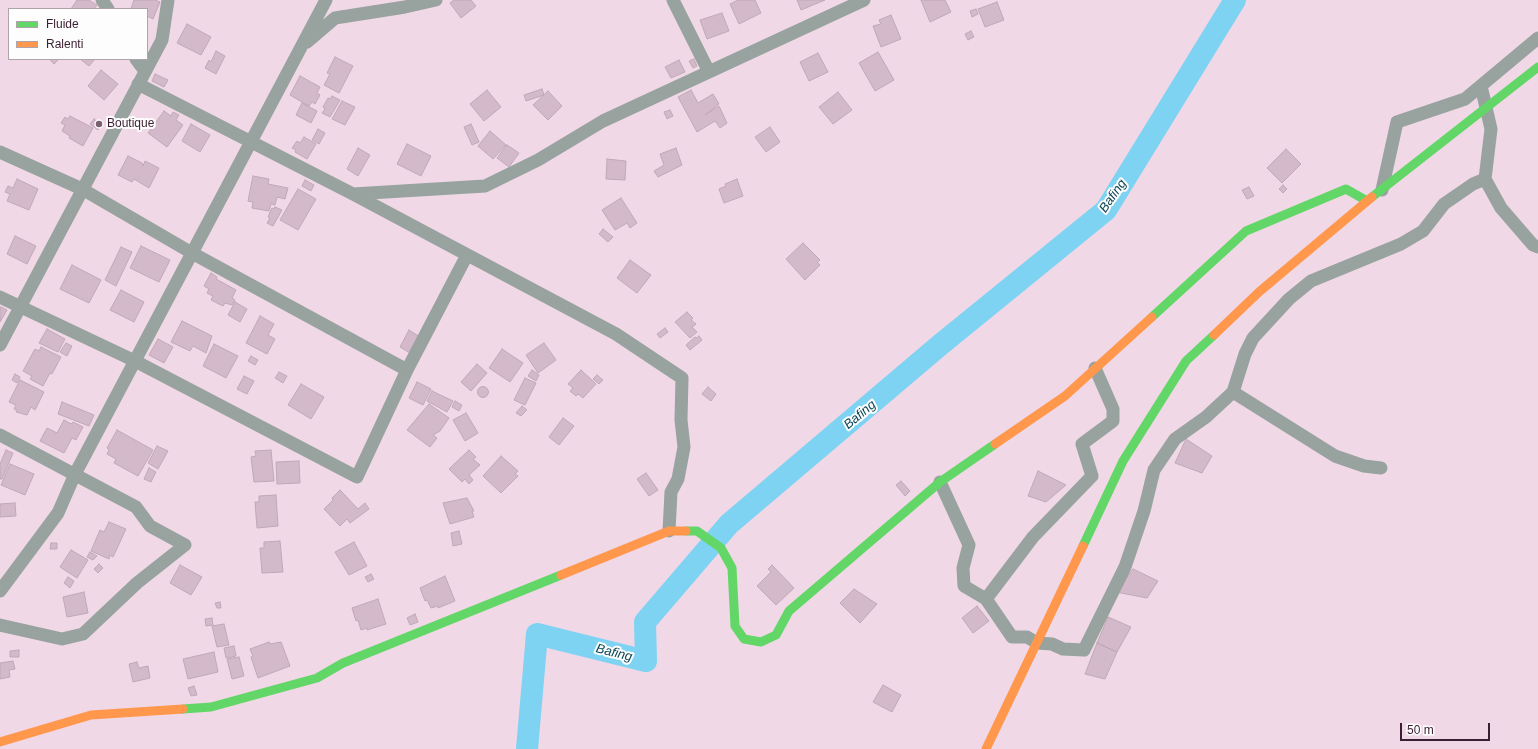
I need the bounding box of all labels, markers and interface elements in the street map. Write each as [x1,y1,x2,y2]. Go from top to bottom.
legend [8,8,148,60]
text: Fluide [46,17,79,31]
text: Ralenti [46,37,83,51]
place label: Boutique [107,117,154,131]
marker: Boutique [94,119,104,129]
water label: Bafing [1096,176,1130,216]
water label: Bafing [841,397,879,433]
water label: Bafing [594,641,634,665]
scale bar [1402,715,1492,741]
text: 50 m [1407,723,1434,737]

